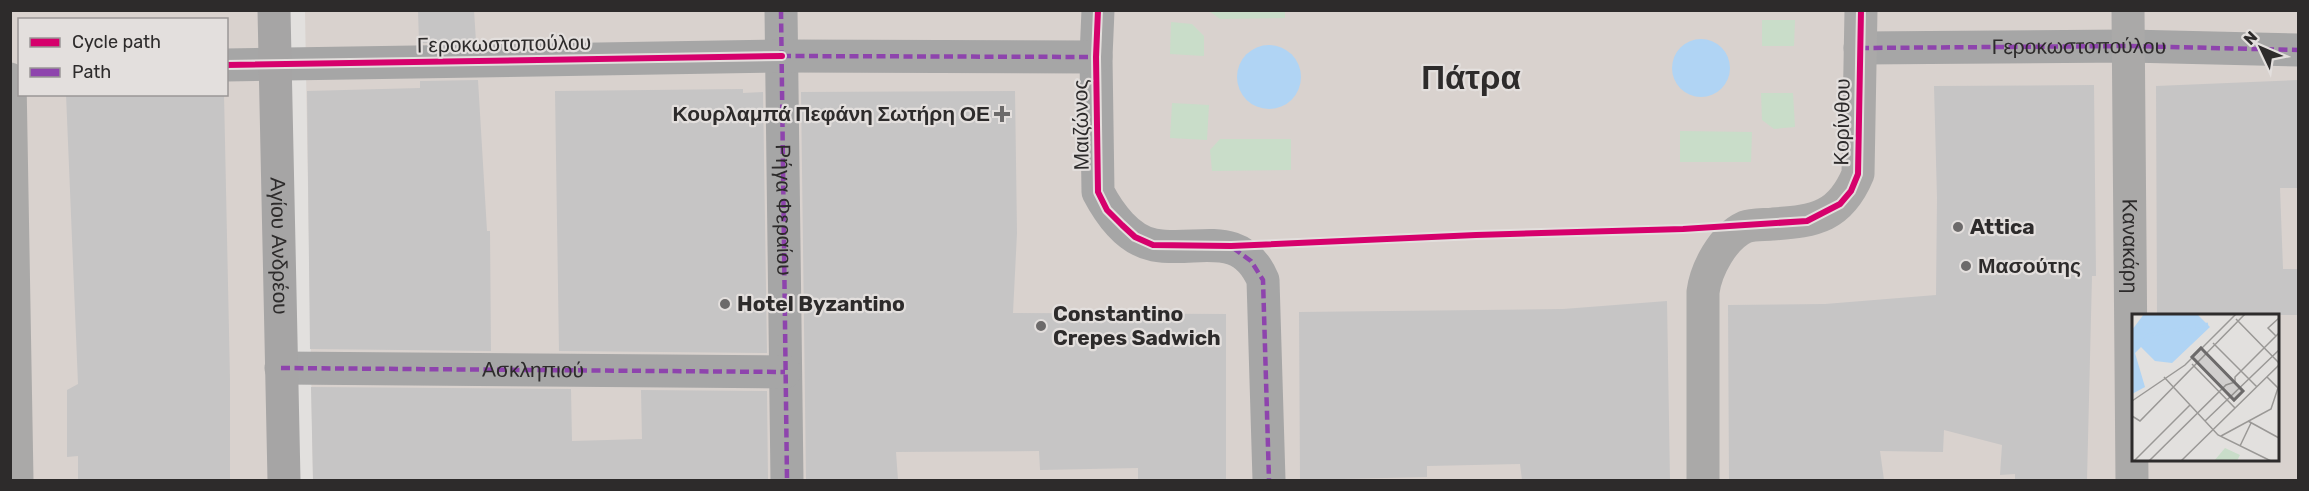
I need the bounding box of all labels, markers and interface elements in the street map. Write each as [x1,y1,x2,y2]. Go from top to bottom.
legend [18,18,228,96]
north arrow [2231,18,2291,78]
text: N [2240,27,2261,49]
street label: Γεροκωστοπούλου [417,29,591,58]
text: Cycle path [72,31,161,53]
street label: Γεροκωστοπούλου [1992,33,2166,59]
district label: Πάτρα [1421,58,1521,97]
text: Path [72,61,111,83]
street label: Κορίνθου [1828,78,1855,166]
street label: Μαιζώνος [1067,79,1094,171]
place label: Κουρλαμπά Πεφάνη Σωτήρη ΟΕ [673,101,990,126]
marker: Κουρλαμπά Πεφάνη Σωτήρη ΟΕ [995,107,1009,121]
street label: Ρήγα Φεραίου [771,144,797,276]
street label: Αγίου Ανδρέου [266,177,293,315]
street label: Κανακάρη [2118,199,2143,293]
place label: Attica [1970,214,2035,239]
marker: Attica [1951,220,1965,234]
place label: Μασούτης [1978,253,2081,278]
marker: Μασούτης [1959,259,1973,273]
place label: Hotel Byzantino [737,291,905,316]
marker: Hotel Byzantino [718,297,732,311]
place label: Constantino Crepes Sadwich [1053,301,1221,350]
inset map [2132,314,2279,461]
marker: Constantino Crepes Sadwich [1034,319,1048,333]
street label: Ασκληπιού [482,357,584,382]

